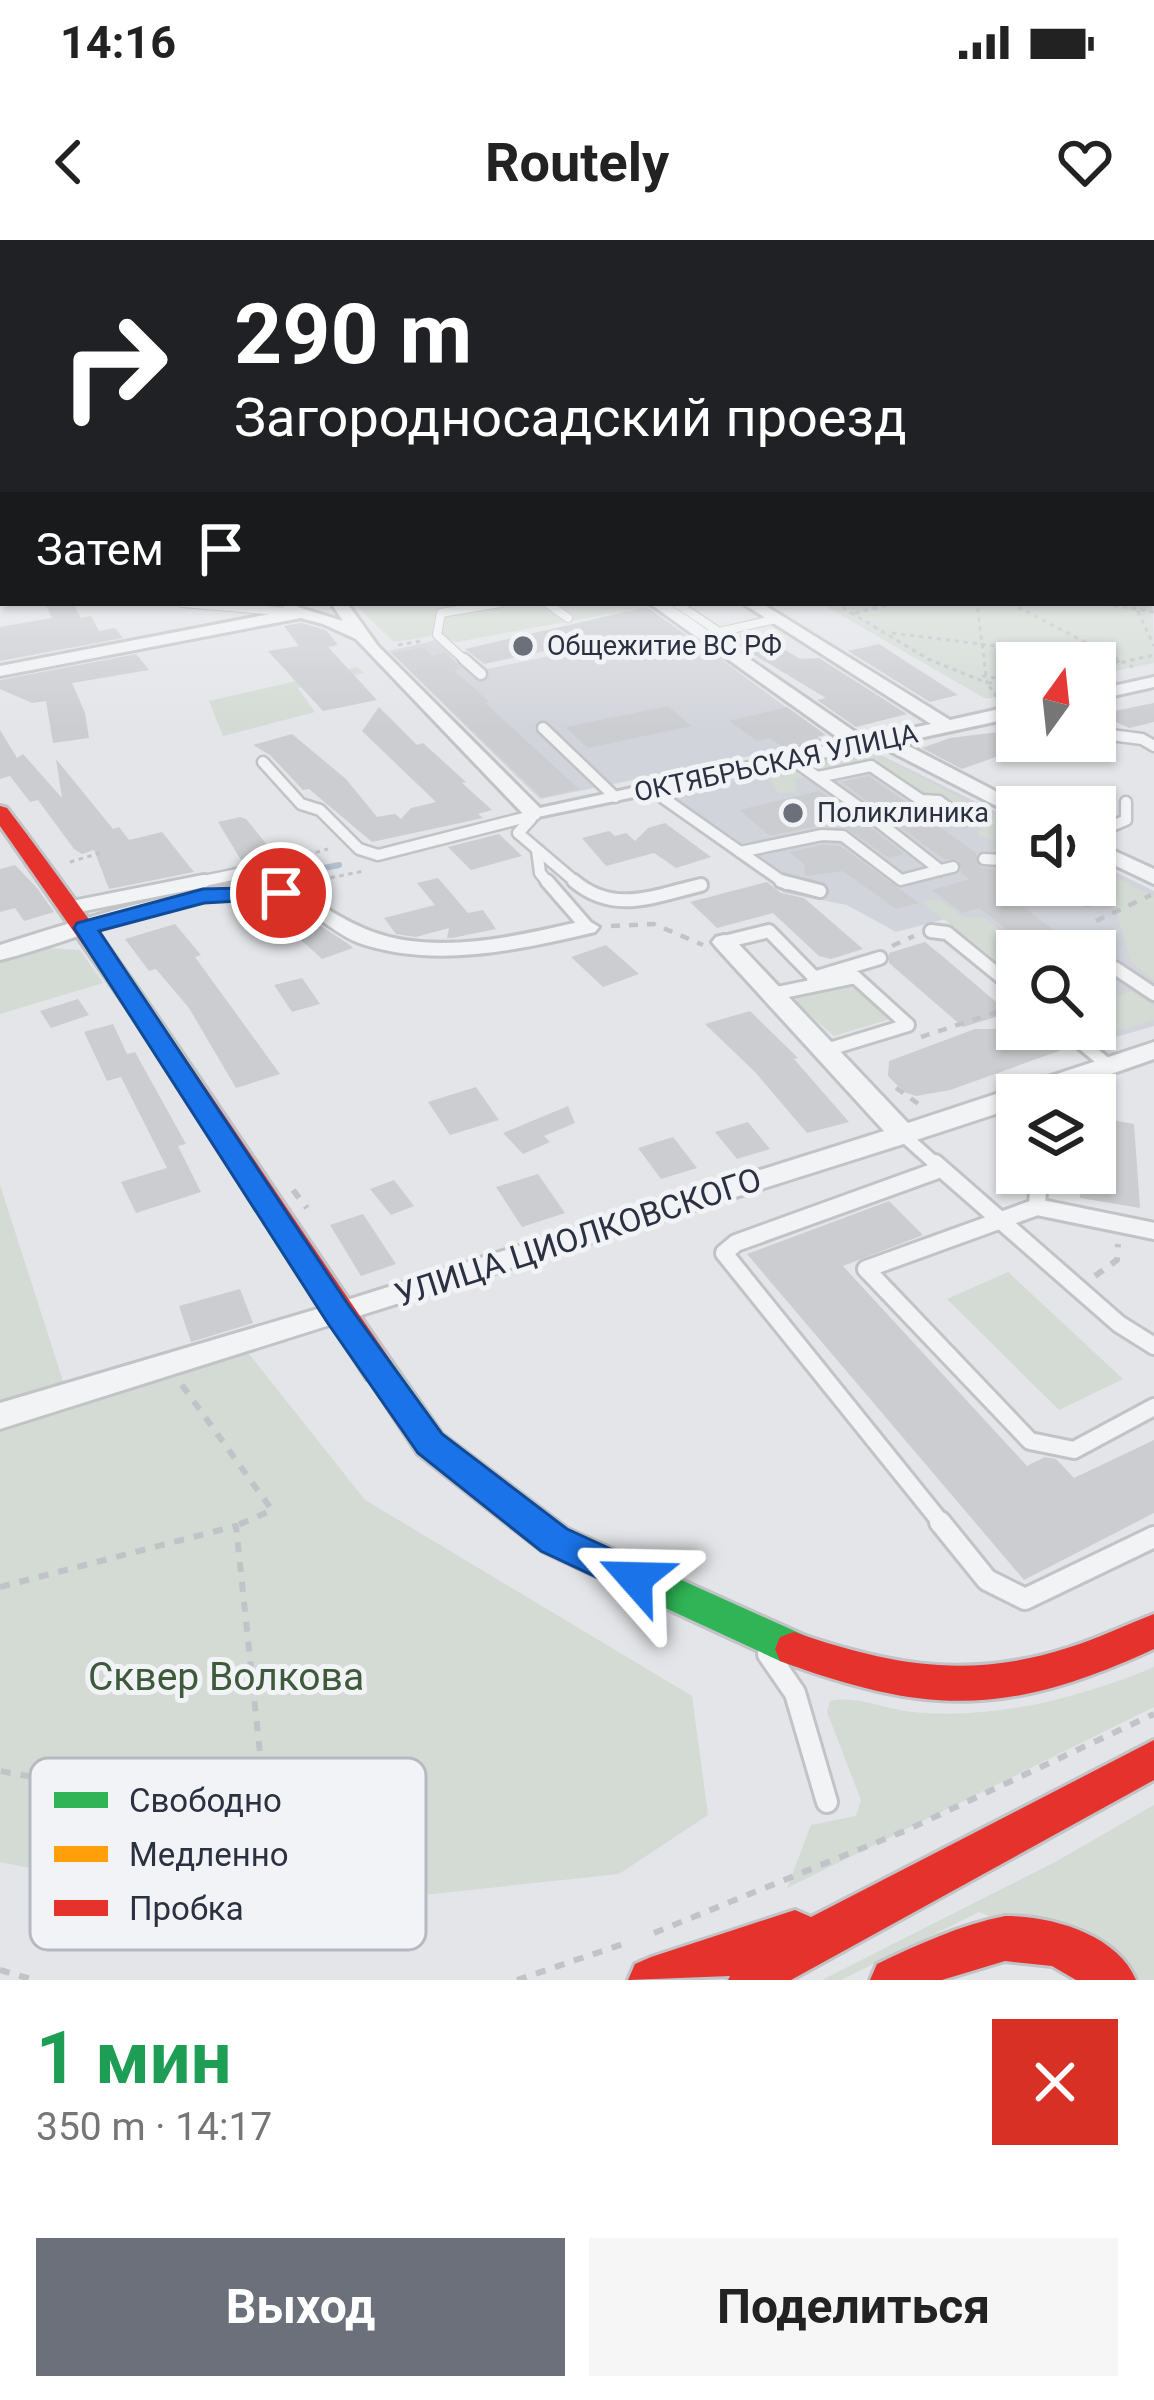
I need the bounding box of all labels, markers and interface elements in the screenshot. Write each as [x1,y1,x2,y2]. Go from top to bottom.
text: 14:16 [60,16,176,69]
icon: back [36,129,102,195]
icon: heart [1052,129,1118,195]
text: Routely [485,131,669,194]
text: 290 m [234,285,472,384]
icon: right [36,288,192,444]
text: Загородносадский проезд [234,386,906,449]
icon: arrive [188,516,254,582]
text: Затем [36,523,164,576]
place label: Общежитие ВС РФ [547,630,782,662]
marker: Общежитие ВС РФ [510,633,536,659]
north arrow [996,642,1116,762]
map controls [996,642,1116,1194]
street label: ОКТЯБРЬСКАЯ УЛИЦА [631,717,921,809]
button: sound [996,786,1116,906]
place label: Поликлиника [817,797,989,829]
marker: Поликлиника [780,800,806,826]
pin [230,842,332,944]
icon: arrive [248,860,314,926]
button: search [996,930,1116,1050]
button: layers [996,1074,1116,1194]
street label: УЛИЦА ЦИОЛКОВСКОГО [390,1159,766,1315]
position arrow [572,1515,698,1641]
park label: Сквер Волкова [88,1654,364,1700]
legend [30,1758,426,1950]
text: Свободно [129,1781,282,1820]
text: Медленно [129,1835,289,1874]
text: Пробка [129,1889,244,1928]
text: 1 мин [36,2016,231,2101]
button: close [992,2019,1118,2145]
text: 350 m · 14:17 [36,2104,272,2150]
button: Выход [36,2238,565,2376]
button: Поделиться [589,2238,1118,2376]

